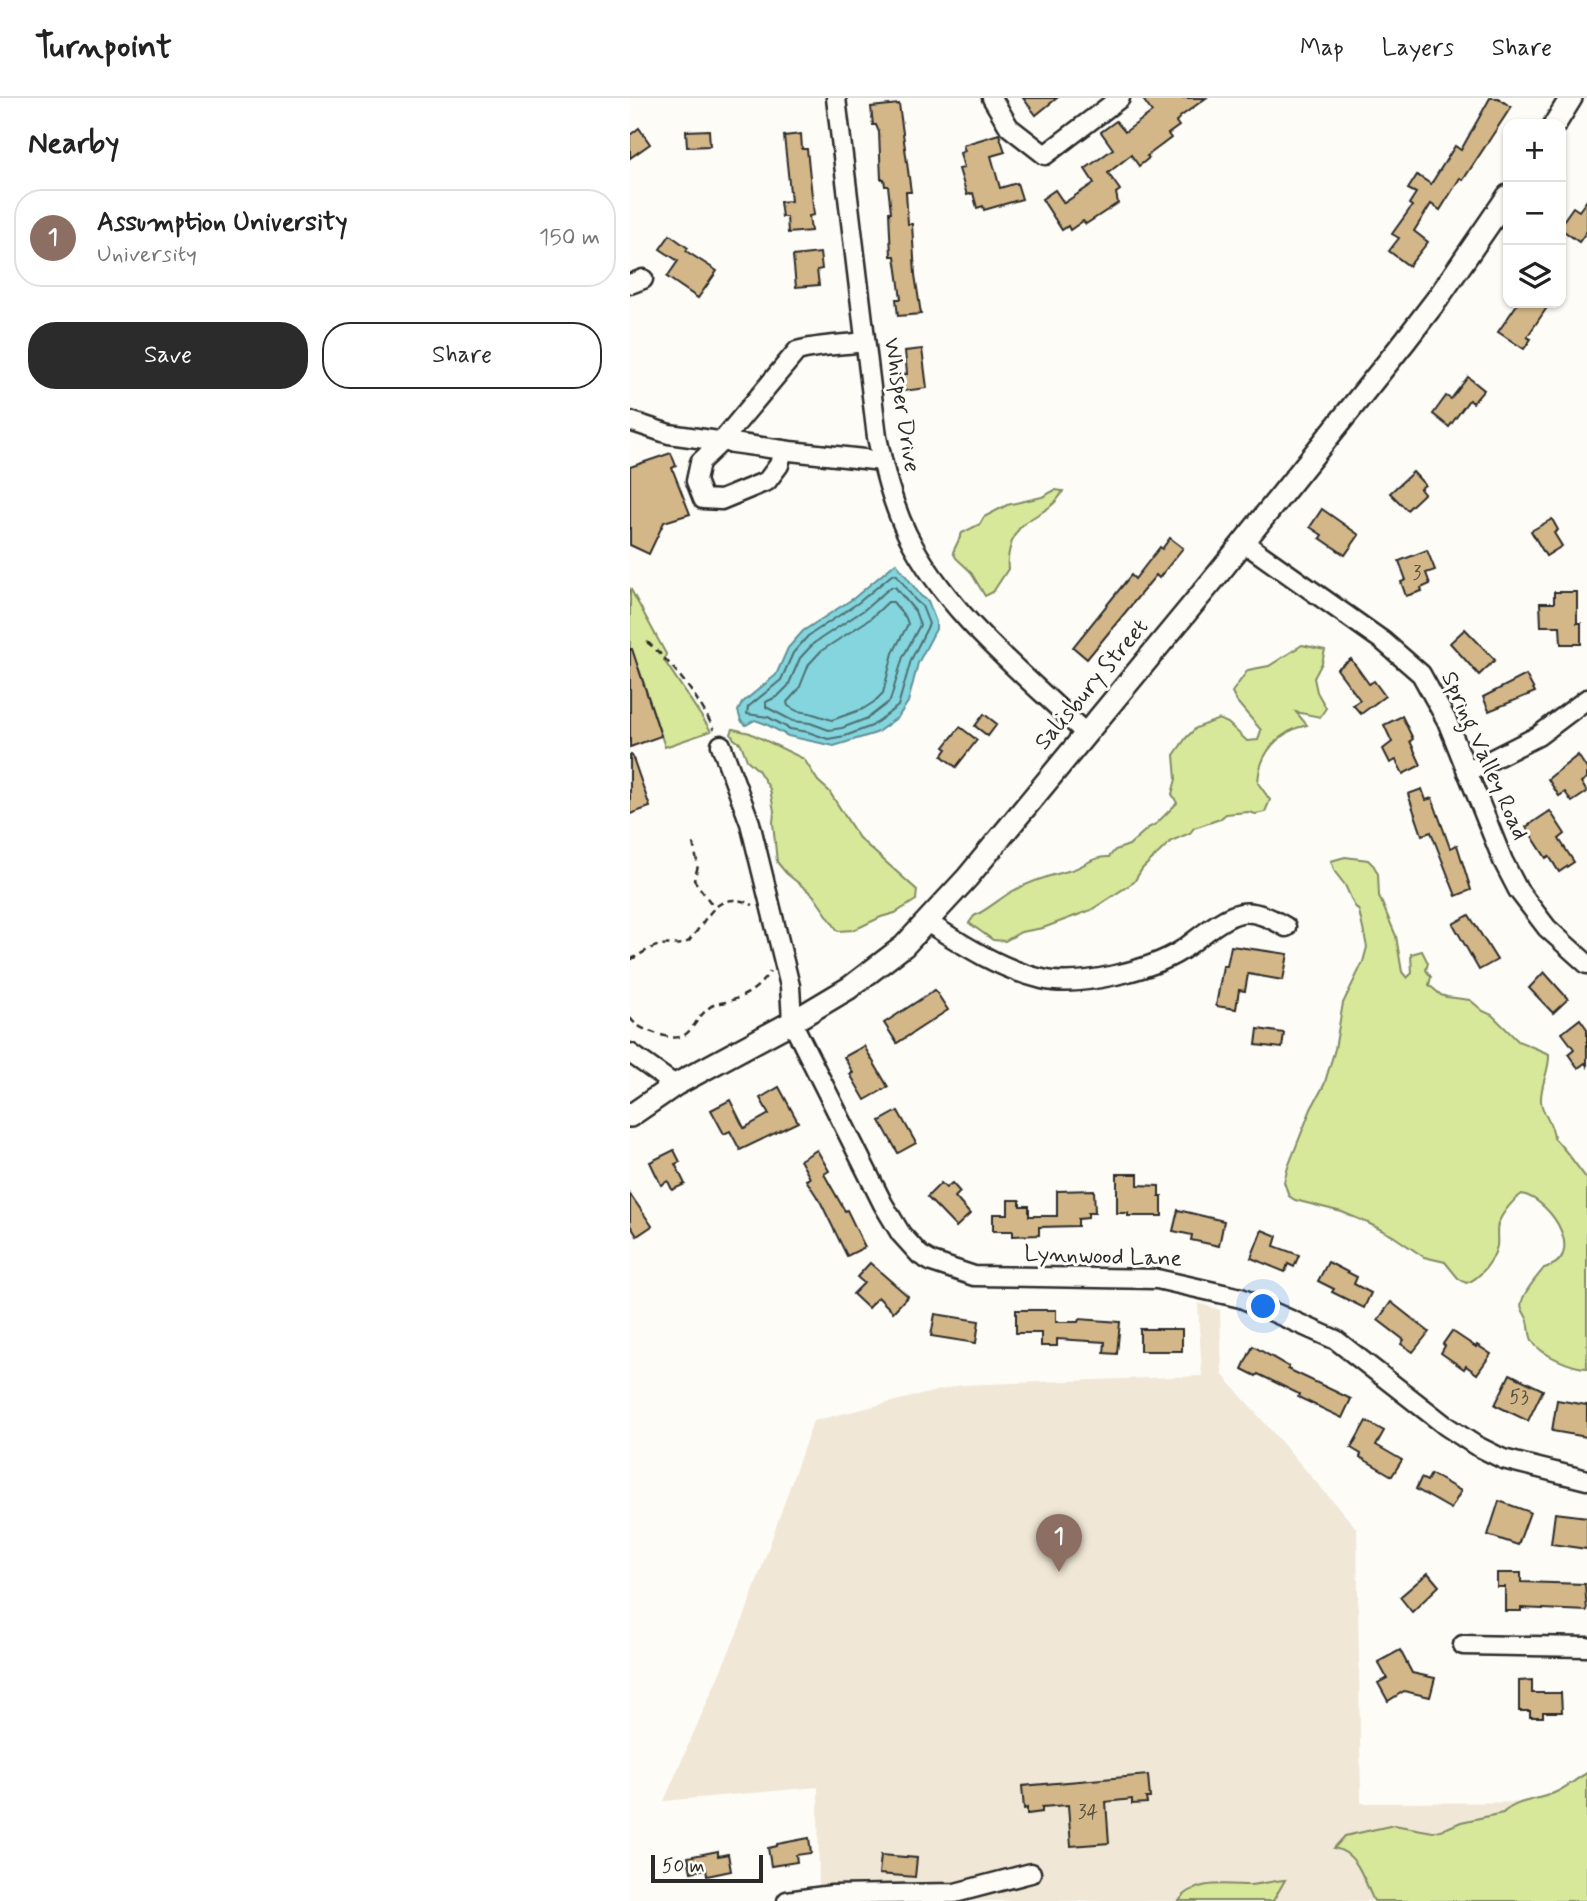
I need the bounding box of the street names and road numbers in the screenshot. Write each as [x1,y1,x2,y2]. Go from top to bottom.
street label: Whisper Drive [876,336,926,474]
street label: Salisbury Street [1028,613,1156,757]
street label: Spring Valley Road [1432,667,1535,846]
street label: Lynnwood Lane [1024,1239,1182,1275]

